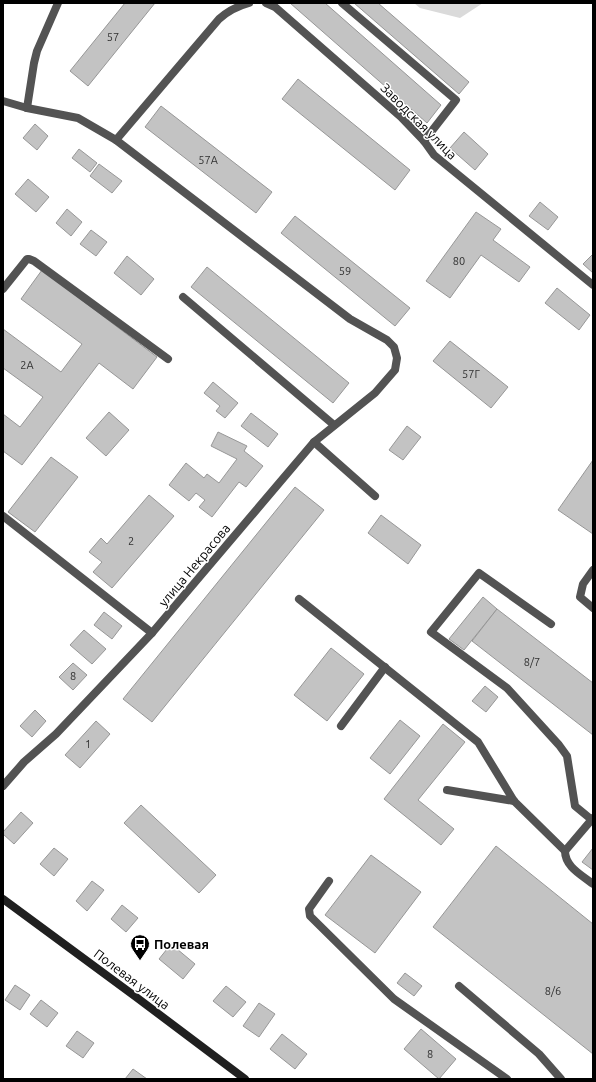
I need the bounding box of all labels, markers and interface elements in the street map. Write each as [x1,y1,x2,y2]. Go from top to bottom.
house number: 57 [107,31,119,43]
street label: Заводская улица [378,80,460,162]
house number: 57А [198,154,219,166]
house number: 80 [453,255,465,267]
house number: 59 [339,265,351,277]
house number: 2А [20,359,35,371]
house number: 57Г [462,368,480,380]
street label: улица Некрасова [155,521,233,609]
house number: 2 [128,535,134,547]
house number: 8/7 [524,656,540,668]
house number: 8 [70,670,76,682]
house number: 1 [85,738,91,750]
bus stop icon: Полевая [129,933,151,961]
place label: Полевая [154,937,209,951]
street label: Полевая улица [92,946,172,1012]
house number: 8/6 [545,985,561,997]
house number: 8 [427,1048,433,1060]

